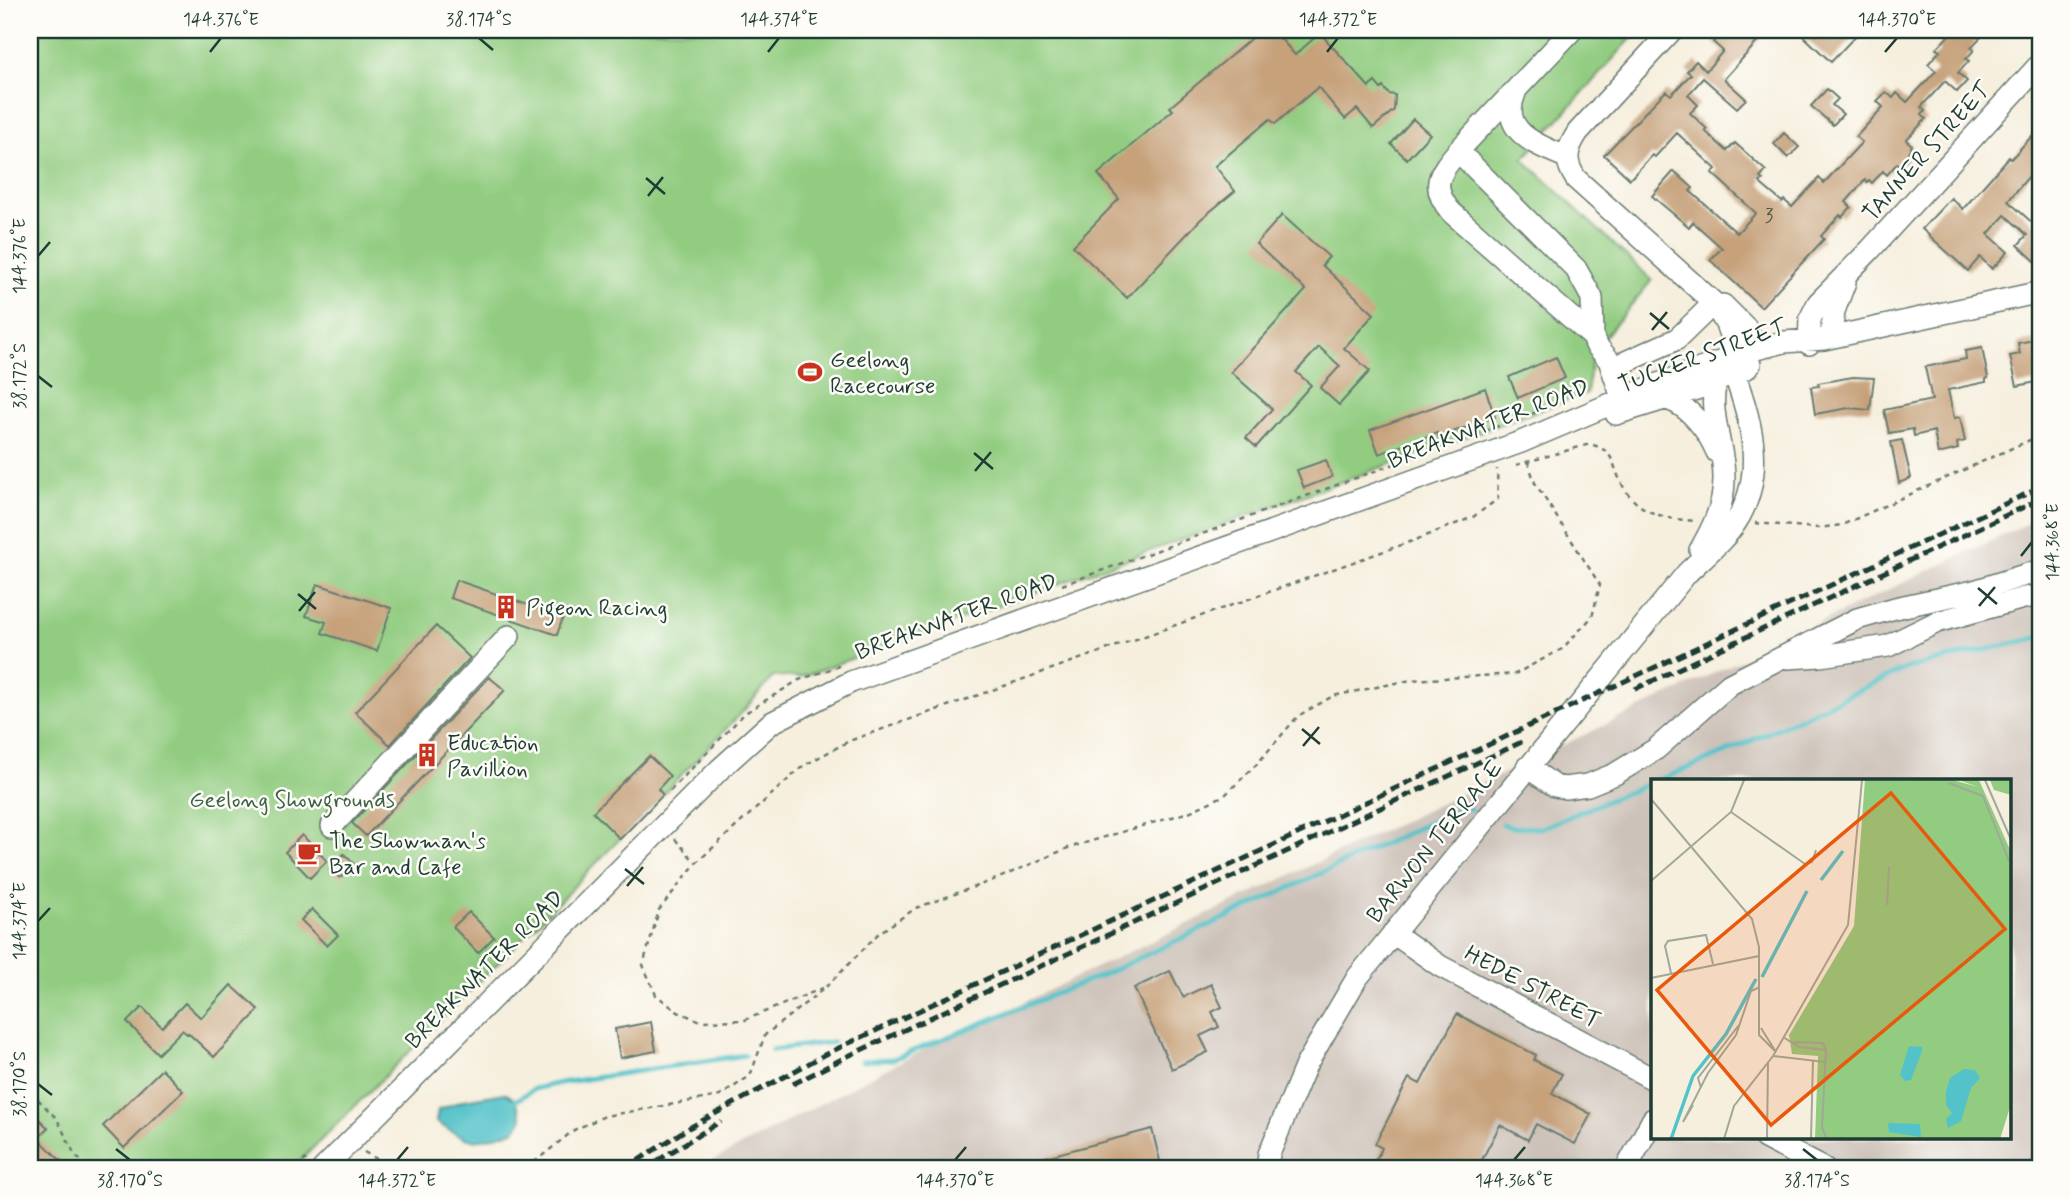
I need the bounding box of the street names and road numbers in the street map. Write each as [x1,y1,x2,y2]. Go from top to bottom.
street label: TANNER STREET [1857,75,1999,229]
street label: TUCKER STREET [1614,312,1792,401]
street label: BREAKWATER ROAD [1384,373,1594,477]
street label: BREAKWATER ROAD [851,567,1062,668]
street label: BARWON TERRACE [1361,755,1511,930]
street label: BREAKWATER ROAD [399,884,571,1056]
street label: HEDE STREET [1459,939,1605,1036]

